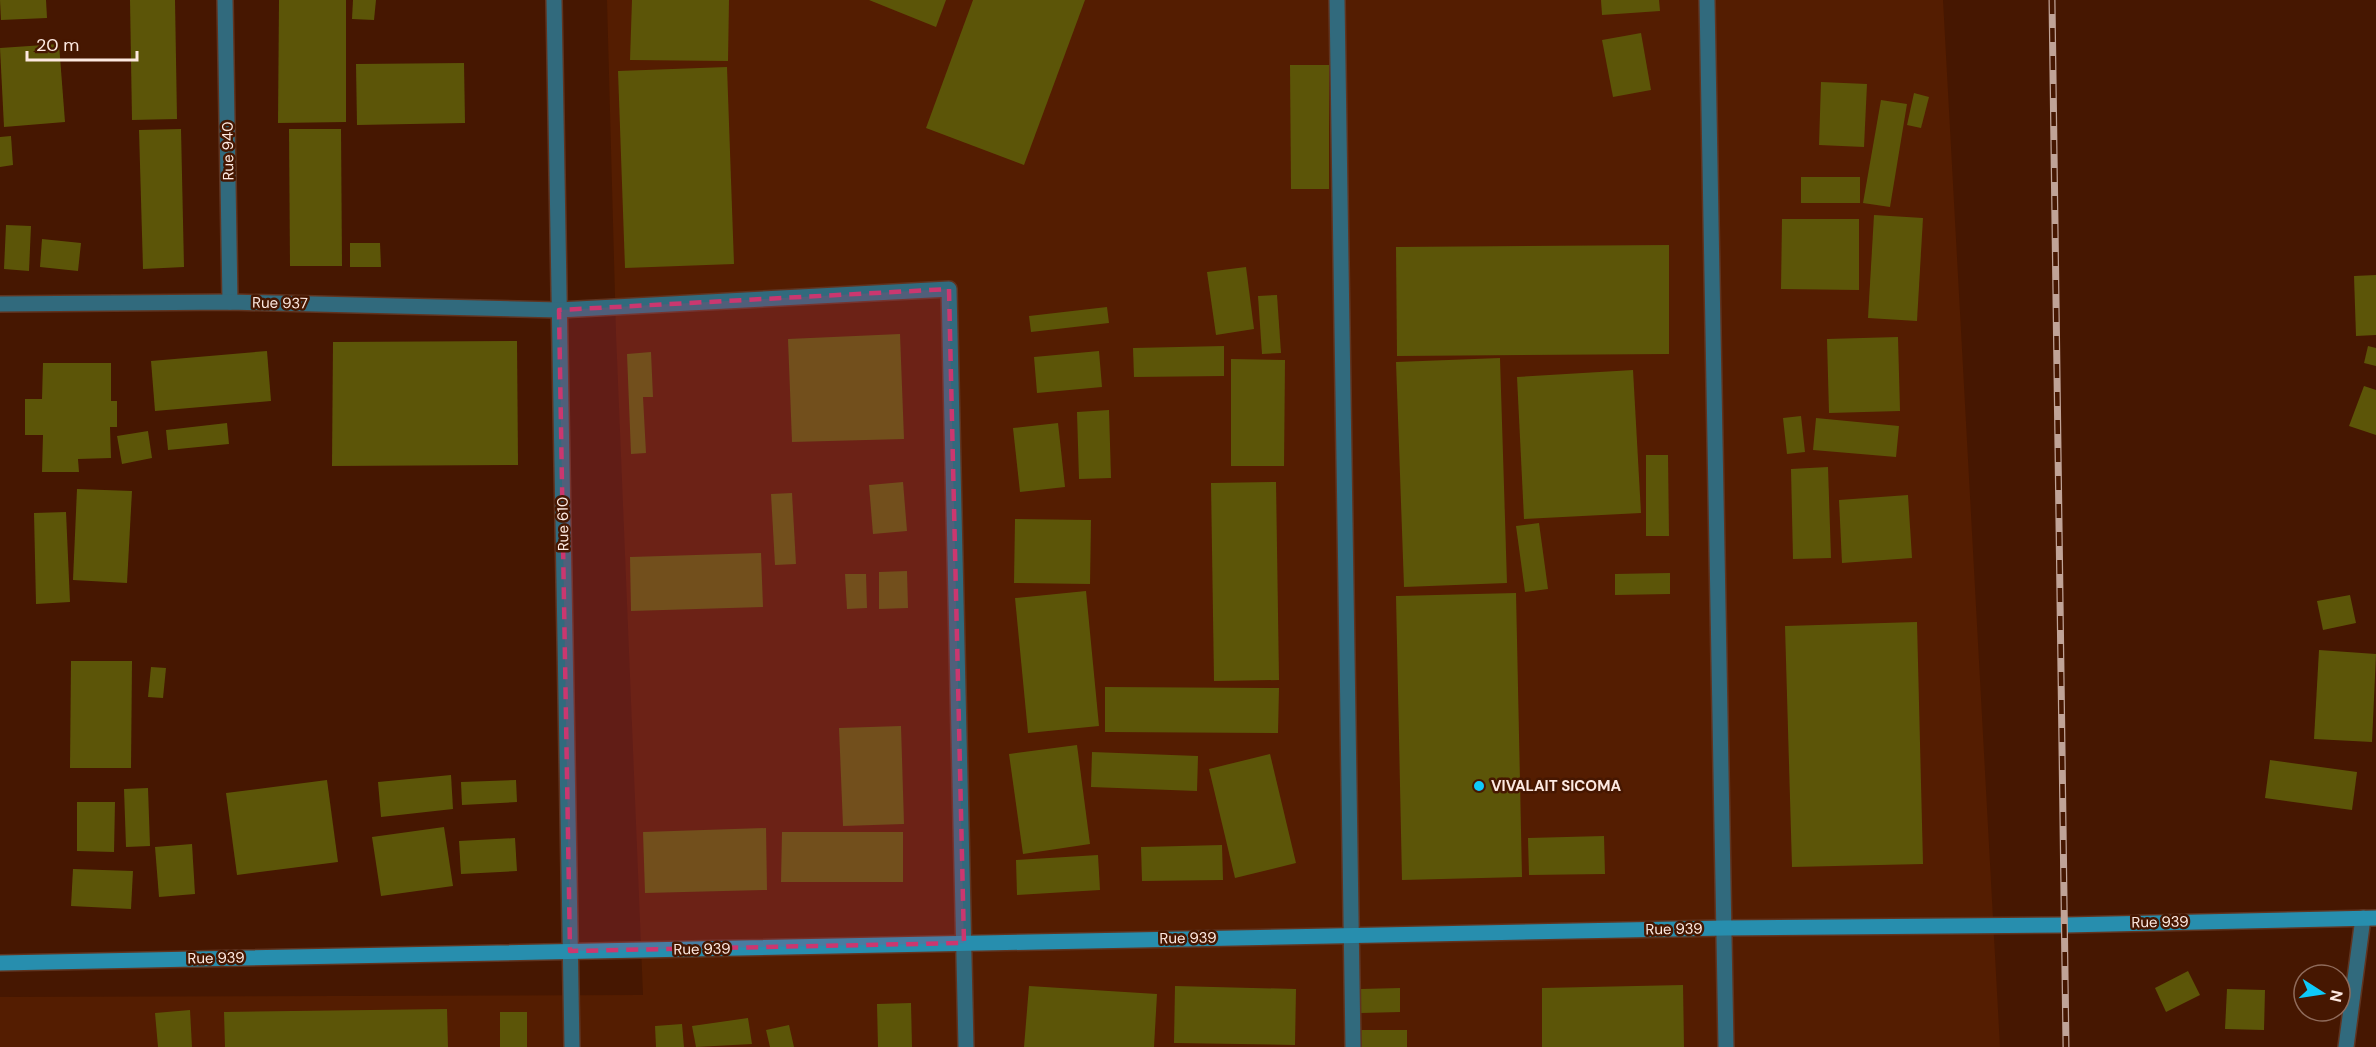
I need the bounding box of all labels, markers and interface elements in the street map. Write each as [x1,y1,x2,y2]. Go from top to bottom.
scale bar [27,24,136,62]
text: 20 m [36,33,79,57]
street label: Rue 940 [217,121,239,181]
street label: Rue 937 [252,293,308,313]
street label: Rue 610 [553,497,573,551]
place label: VIVALAIT SICOMA [1491,776,1621,796]
marker: VIVALAIT SICOMA [1472,779,1486,793]
street label: Rue 939 [2131,912,2189,932]
street label: Rue 939 [1645,919,1703,939]
street label: Rue 939 [1159,928,1217,948]
street label: Rue 939 [673,939,731,959]
street label: Rue 939 [187,948,245,968]
north arrow [2292,963,2352,1023]
text: N [2325,988,2348,1004]

